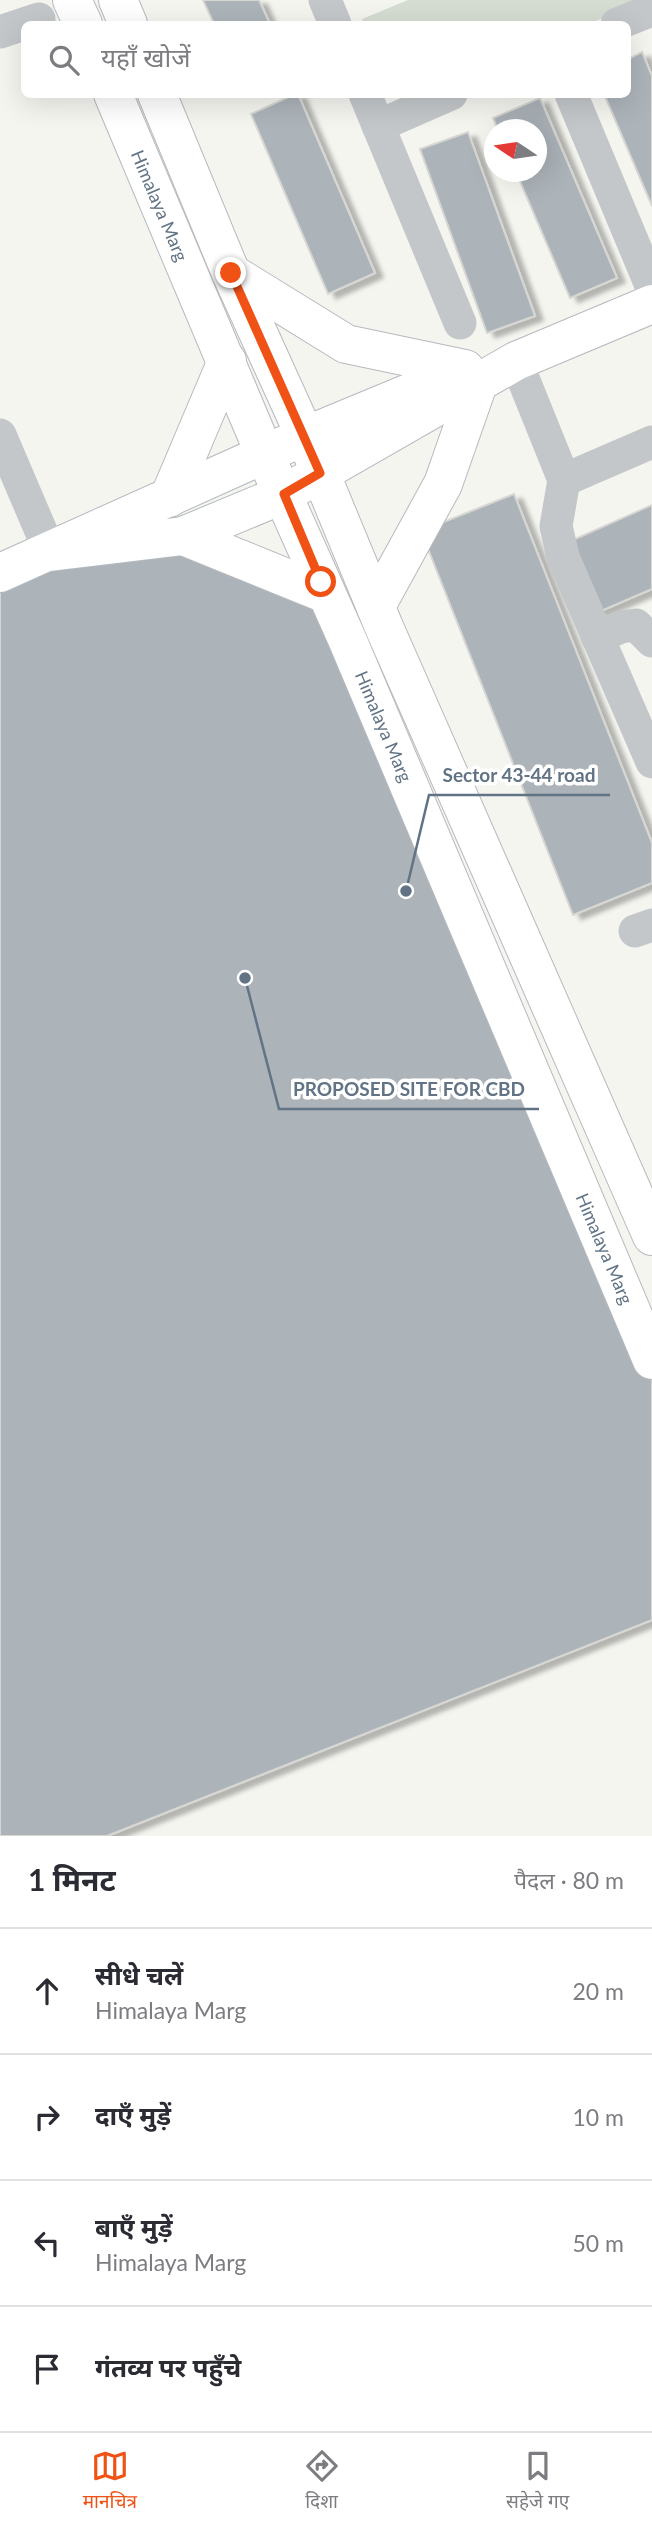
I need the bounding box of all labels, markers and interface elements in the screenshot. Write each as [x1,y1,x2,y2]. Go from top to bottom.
search box [21,21,631,98]
icon: search [45,41,83,79]
text: यहाँ खोजें [101,41,191,73]
north arrow [484,119,547,182]
street label: Himalaya Marg [127,147,193,264]
route end [215,257,246,288]
route start [305,566,336,597]
street label: Himalaya Marg [351,668,417,785]
callout: Sector 43-44 road [429,755,610,795]
text: Sector 43-44 road [443,763,595,786]
callout: PROPOSED SITE FOR CBD [279,1069,539,1109]
text: PROPOSED SITE FOR CBD [293,1077,525,1100]
street label: Himalaya Marg [572,1190,638,1307]
text: 1 मिनट [28,1861,116,1897]
text: पैदल · 80 m [514,1866,624,1894]
text: सीधे चलें [95,1959,183,1991]
icon: ahead [28,1972,66,2010]
text: 20 m [573,1977,624,2005]
text: Himalaya Marg [95,1996,246,2024]
icon: right [28,2098,66,2136]
text: दाएँ मुड़ें [95,2099,171,2131]
text: 10 m [573,2103,624,2131]
text: बाएँ मुड़ें [95,2211,173,2243]
icon: left [28,2224,66,2262]
text: 50 m [573,2229,624,2257]
text: Himalaya Marg [95,2248,246,2276]
icon: arrive [28,2350,66,2388]
text: गंतव्य पर पहुँचे [95,2351,241,2383]
tab: मानचित्र [83,2447,137,2516]
tab: दिशा [303,2447,341,2516]
tab: सहेजे गए [506,2447,569,2516]

